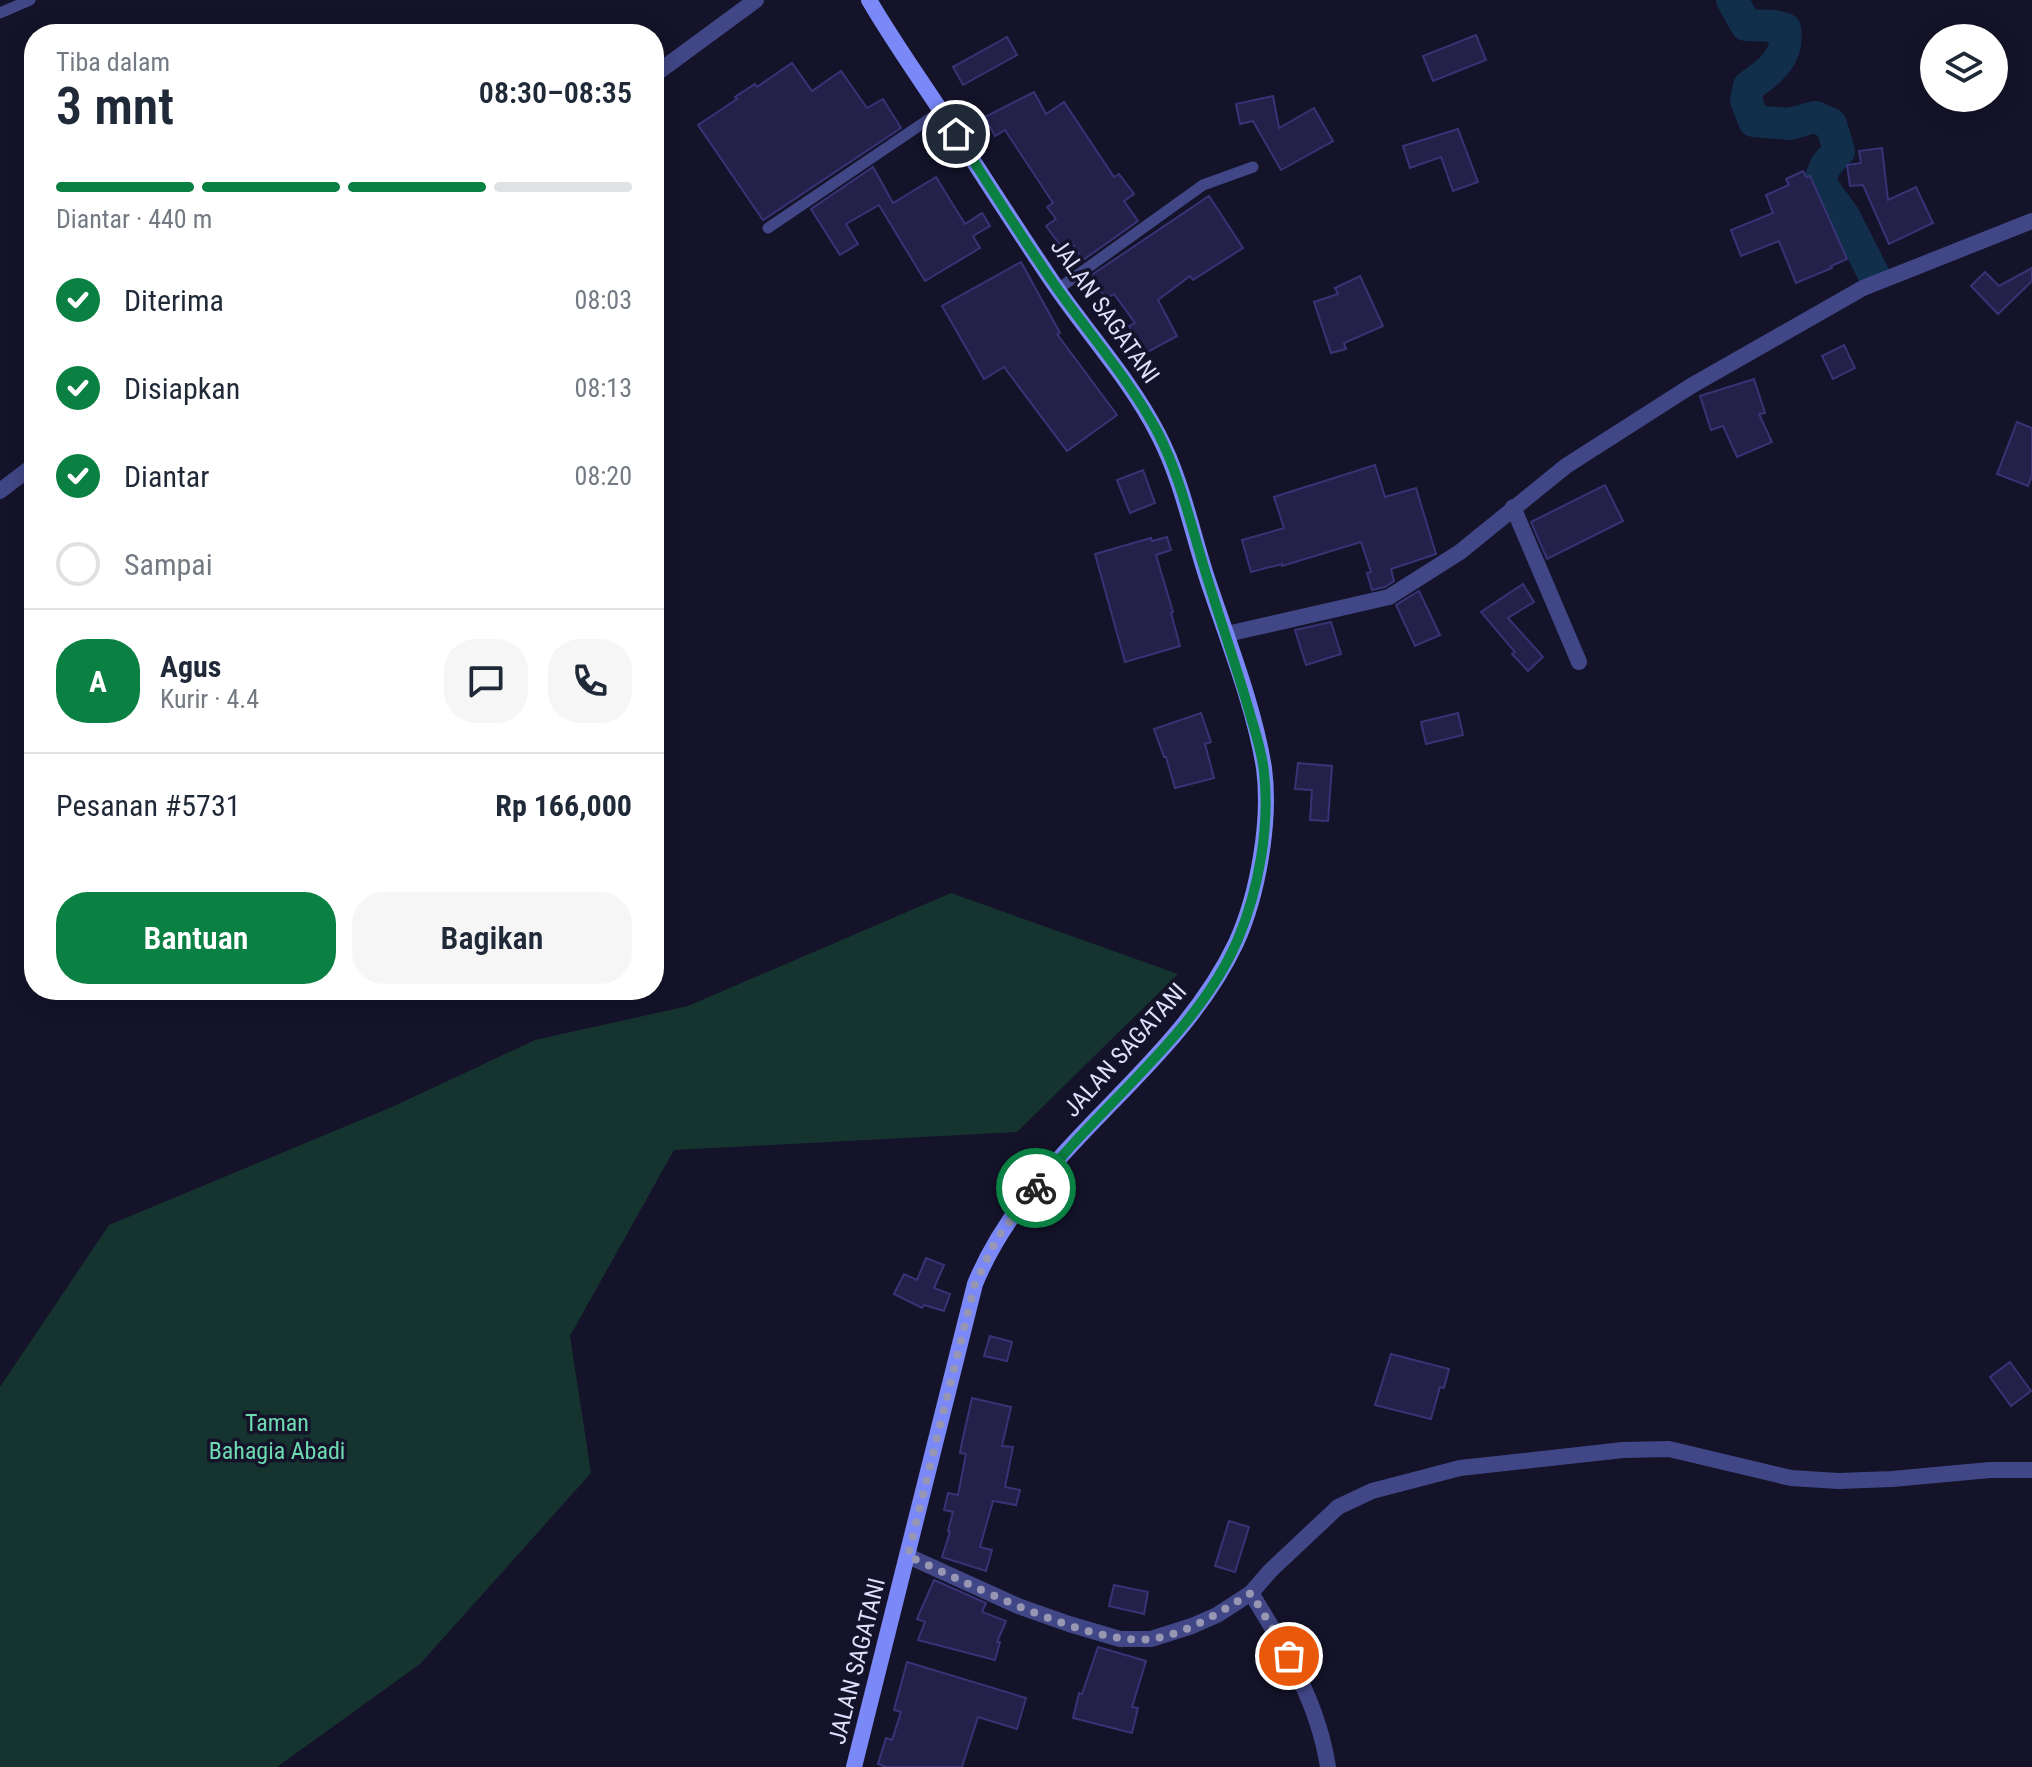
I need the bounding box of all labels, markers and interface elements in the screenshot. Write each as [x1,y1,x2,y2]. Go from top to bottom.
map controls [1920,24,2008,112]
button: layers [1920,24,2008,112]
text: Tiba dalam [56,47,170,77]
text: 08:30–08:35 [479,75,632,110]
text: 3 mnt [56,76,174,137]
pin [922,100,990,168]
icon: home [934,112,978,156]
text: Diantar · 440 m [56,204,212,234]
street label: JALAN SAGATANI [1045,233,1165,389]
icon: check [56,278,100,322]
text: Diterima [124,283,224,318]
text: 08:03 [575,285,632,315]
icon: check [56,366,100,410]
text: Disiapkan [124,371,240,406]
text: 08:13 [575,373,632,403]
icon: check [56,454,100,498]
text: Diantar [124,459,209,494]
text: 08:20 [575,461,632,491]
text: Sampai [124,547,213,582]
button: chat [444,639,528,723]
button: phone [548,639,632,723]
text: Agus [160,649,221,684]
text: A [89,664,107,699]
text: Kurir · 4.4 [160,684,259,714]
text: Pesanan #5731 [56,788,241,823]
text: Rp 166,000 [495,788,632,823]
button: Bantuan [56,892,336,984]
button: Bagikan [352,892,632,984]
street label: JALAN SAGATANI [1058,977,1192,1123]
courier [996,1148,1076,1228]
icon: bike [1014,1166,1058,1210]
park label: Taman Bahagia Abadi [209,1409,345,1465]
street label: JALAN SAGATANI [823,1575,891,1747]
pin [1255,1622,1323,1690]
icon: bag [1267,1634,1311,1678]

